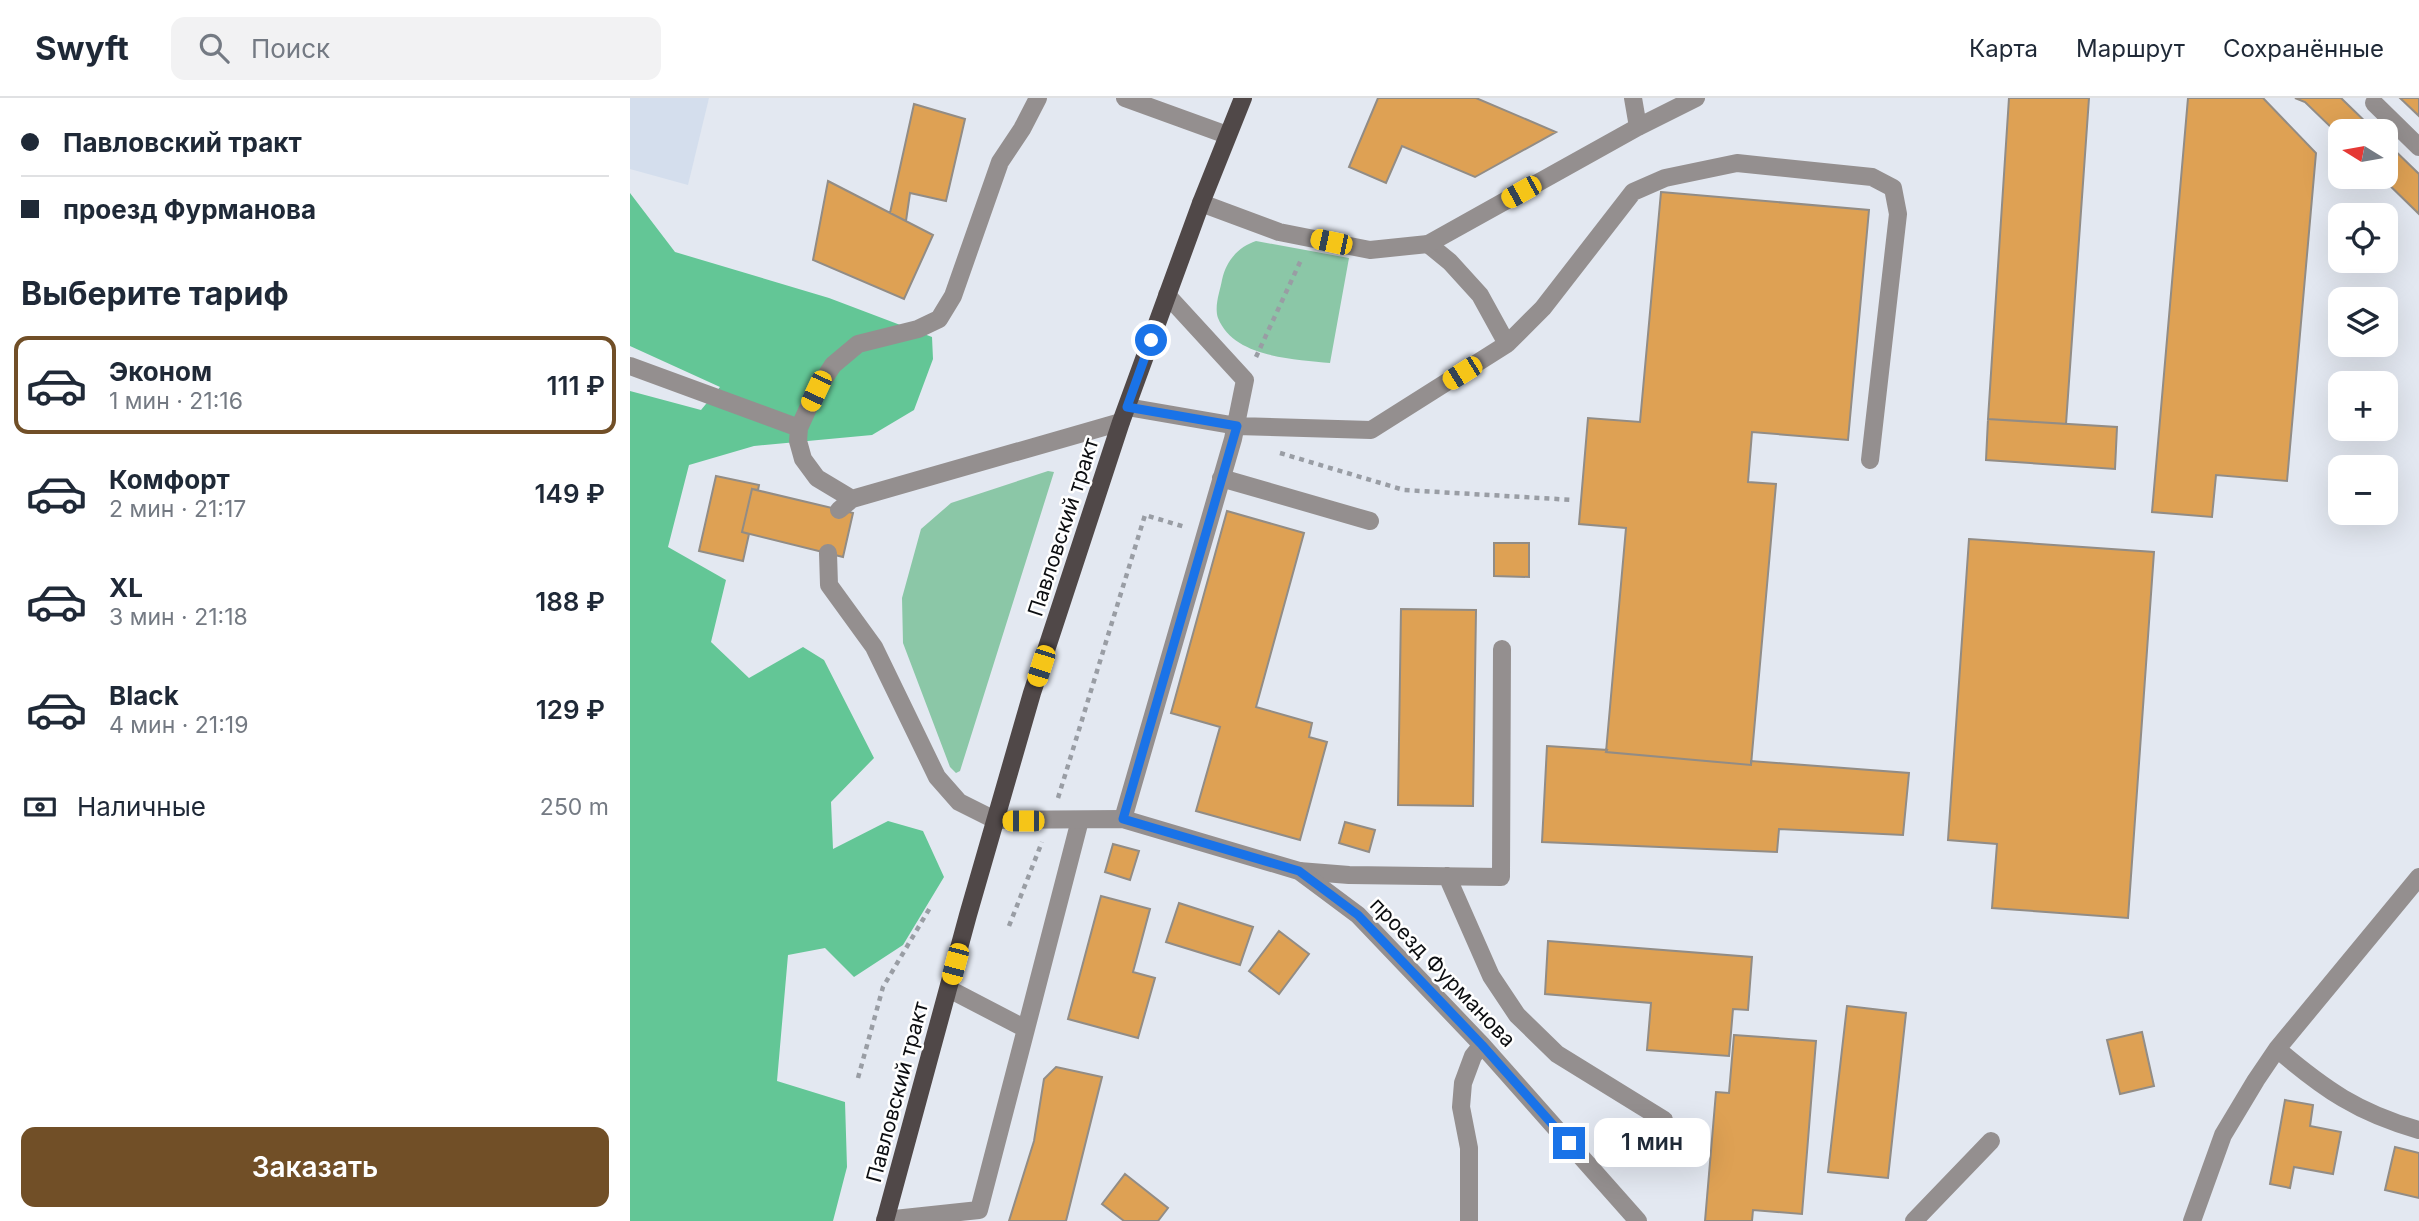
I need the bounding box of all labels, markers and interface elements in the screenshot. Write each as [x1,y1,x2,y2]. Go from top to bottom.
search box [171,17,661,80]
text: Swyft [35,28,129,68]
icon: search [195,29,233,67]
text: Поиск [251,33,330,64]
text: Карта [1969,34,2038,63]
text: Маршрут [2076,34,2185,63]
text: Сохранённые [2223,34,2384,63]
north arrow [2328,119,2398,189]
map controls [2328,119,2398,525]
text: Павловский тракт [63,127,302,158]
car [1498,173,1545,211]
text: проезд Фурманова [63,194,316,225]
button: locate [2328,203,2398,273]
car [1309,227,1354,257]
text: Выберите тариф [21,274,289,313]
button: layers [2328,287,2398,357]
route start [1135,324,1167,356]
car [1439,353,1486,393]
icon: car [25,354,88,417]
text: Эконом [109,356,212,387]
car [798,368,835,414]
text: 111 ₽ [547,370,605,401]
button: + [2328,371,2398,441]
text: 1 мин · 21:16 [109,387,243,415]
street label: Павловский тракт [1022,434,1104,619]
button: − [2328,455,2398,525]
icon: car [25,462,88,525]
text: Комфорт [109,464,230,495]
text: 149 ₽ [535,478,605,509]
text: 2 мин · 21:17 [109,495,246,523]
icon: car [25,570,88,633]
text: XL [109,572,143,603]
text: 188 ₽ [535,586,605,617]
text: 3 мин · 21:18 [109,603,248,631]
car [1025,643,1058,689]
icon: car [25,678,88,741]
text: Black [109,680,179,711]
text: 129 ₽ [536,694,605,725]
text: 4 мин · 21:19 [109,711,248,739]
icon: cash [21,788,59,826]
text: Наличные [77,791,206,822]
text: 250 m [540,793,609,821]
car [1003,811,1045,832]
street label: проезд Фурманова [1365,892,1521,1052]
car [940,941,971,987]
street label: Павловский тракт [861,999,933,1185]
callout: 1 мин [1594,1118,1709,1168]
button: Заказать [21,1127,609,1207]
route end [1553,1127,1585,1159]
text: 1 мин [1621,1128,1683,1156]

